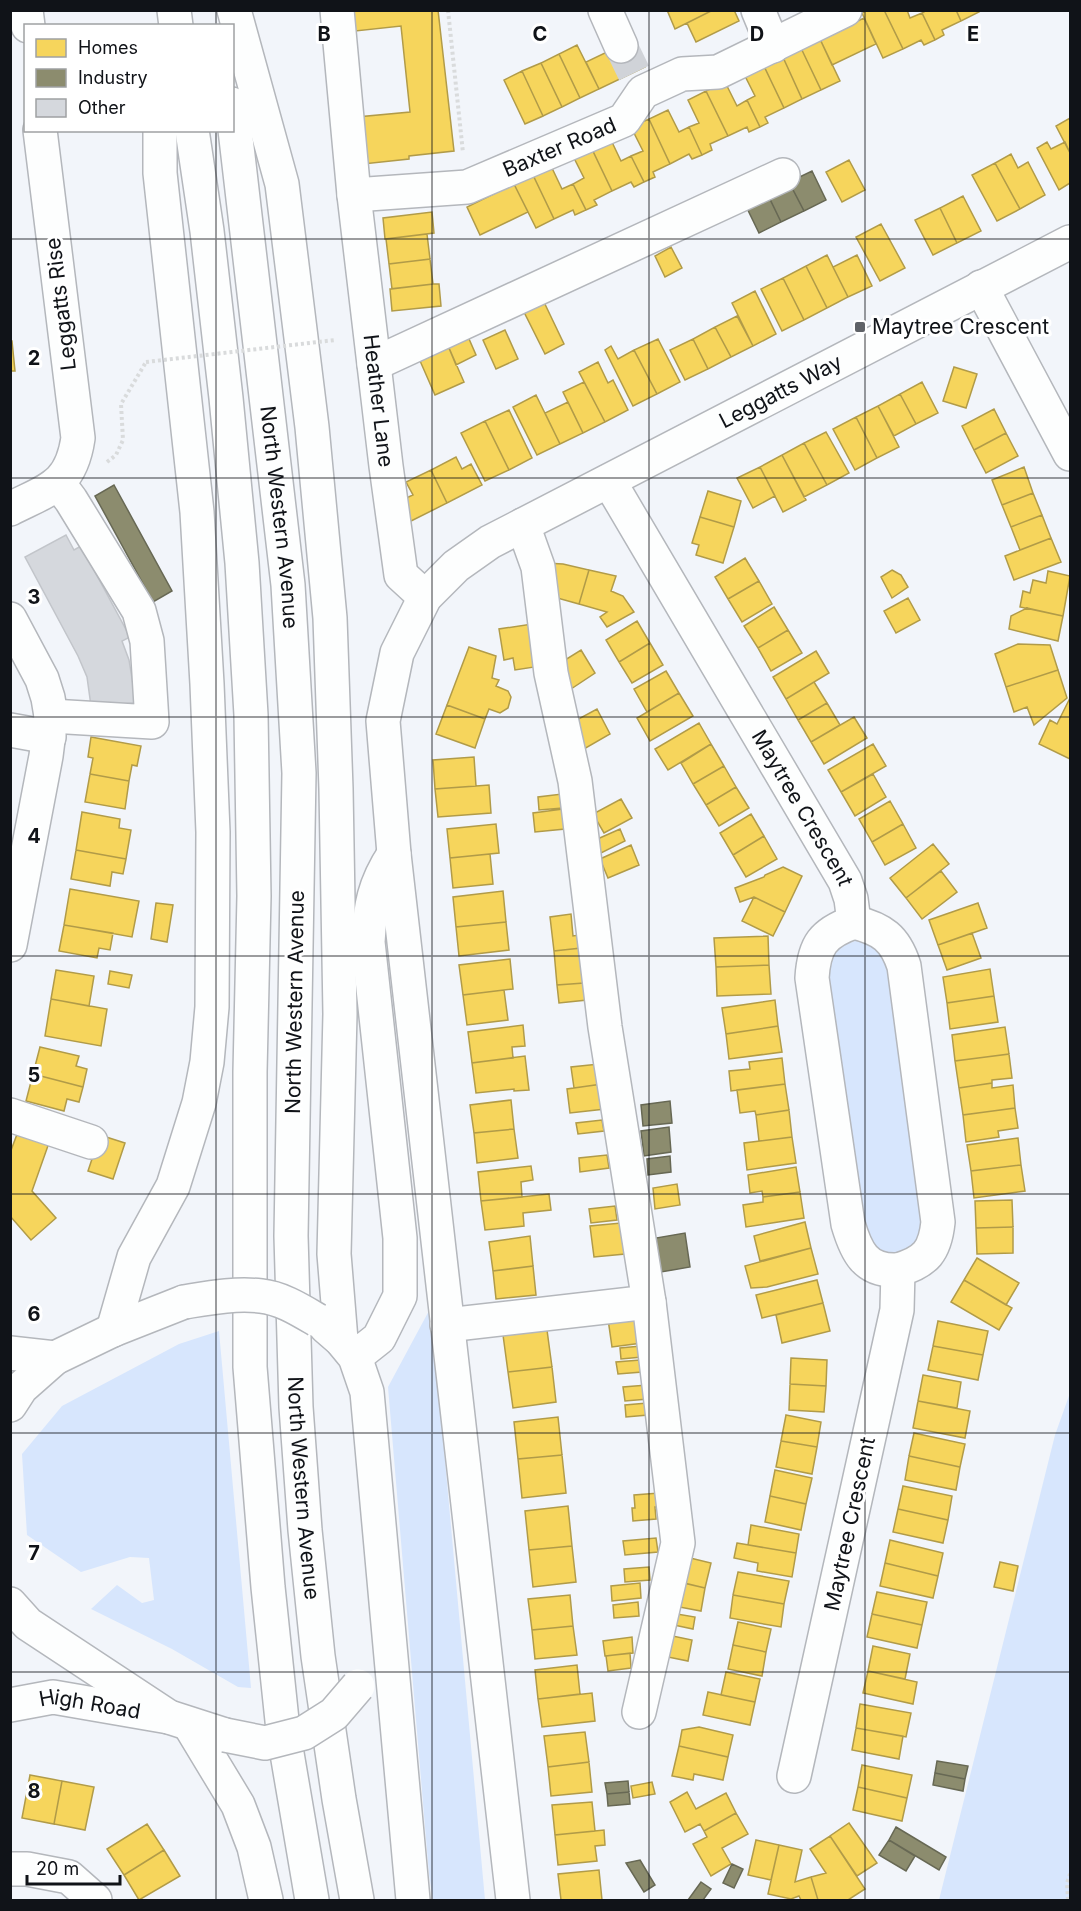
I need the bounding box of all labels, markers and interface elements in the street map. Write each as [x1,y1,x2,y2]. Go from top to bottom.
text: B [317,22,331,46]
text: C [533,22,547,46]
text: D [750,22,764,46]
text: E [967,22,979,46]
legend [24,24,234,132]
text: Homes [78,37,138,58]
text: Industry [78,67,148,88]
text: Other [78,97,126,118]
street label: Baxter Road [499,112,620,182]
street label: Leggatts Rise [40,236,81,372]
place label: Maytree Crescent [872,314,1049,339]
marker: Maytree Crescent [853,320,867,334]
street label: Heather Lane [359,333,399,469]
text: 2 [28,346,40,370]
street label: Leggatts Way [715,349,846,433]
street label: North Western Avenue [255,404,304,629]
text: 3 [28,585,40,609]
street label: Maytree Crescent [747,725,859,889]
text: 4 [27,824,41,848]
street label: North Western Avenue [280,890,309,1114]
text: 5 [28,1063,40,1087]
text: 6 [28,1302,41,1326]
street label: North Western Avenue [283,1376,325,1601]
street label: Maytree Crescent [819,1435,880,1613]
text: 7 [28,1541,40,1565]
street label: High Road [37,1684,142,1724]
text: 8 [27,1779,41,1803]
scale bar [27,1848,120,1886]
text: 20 m [36,1858,79,1879]

